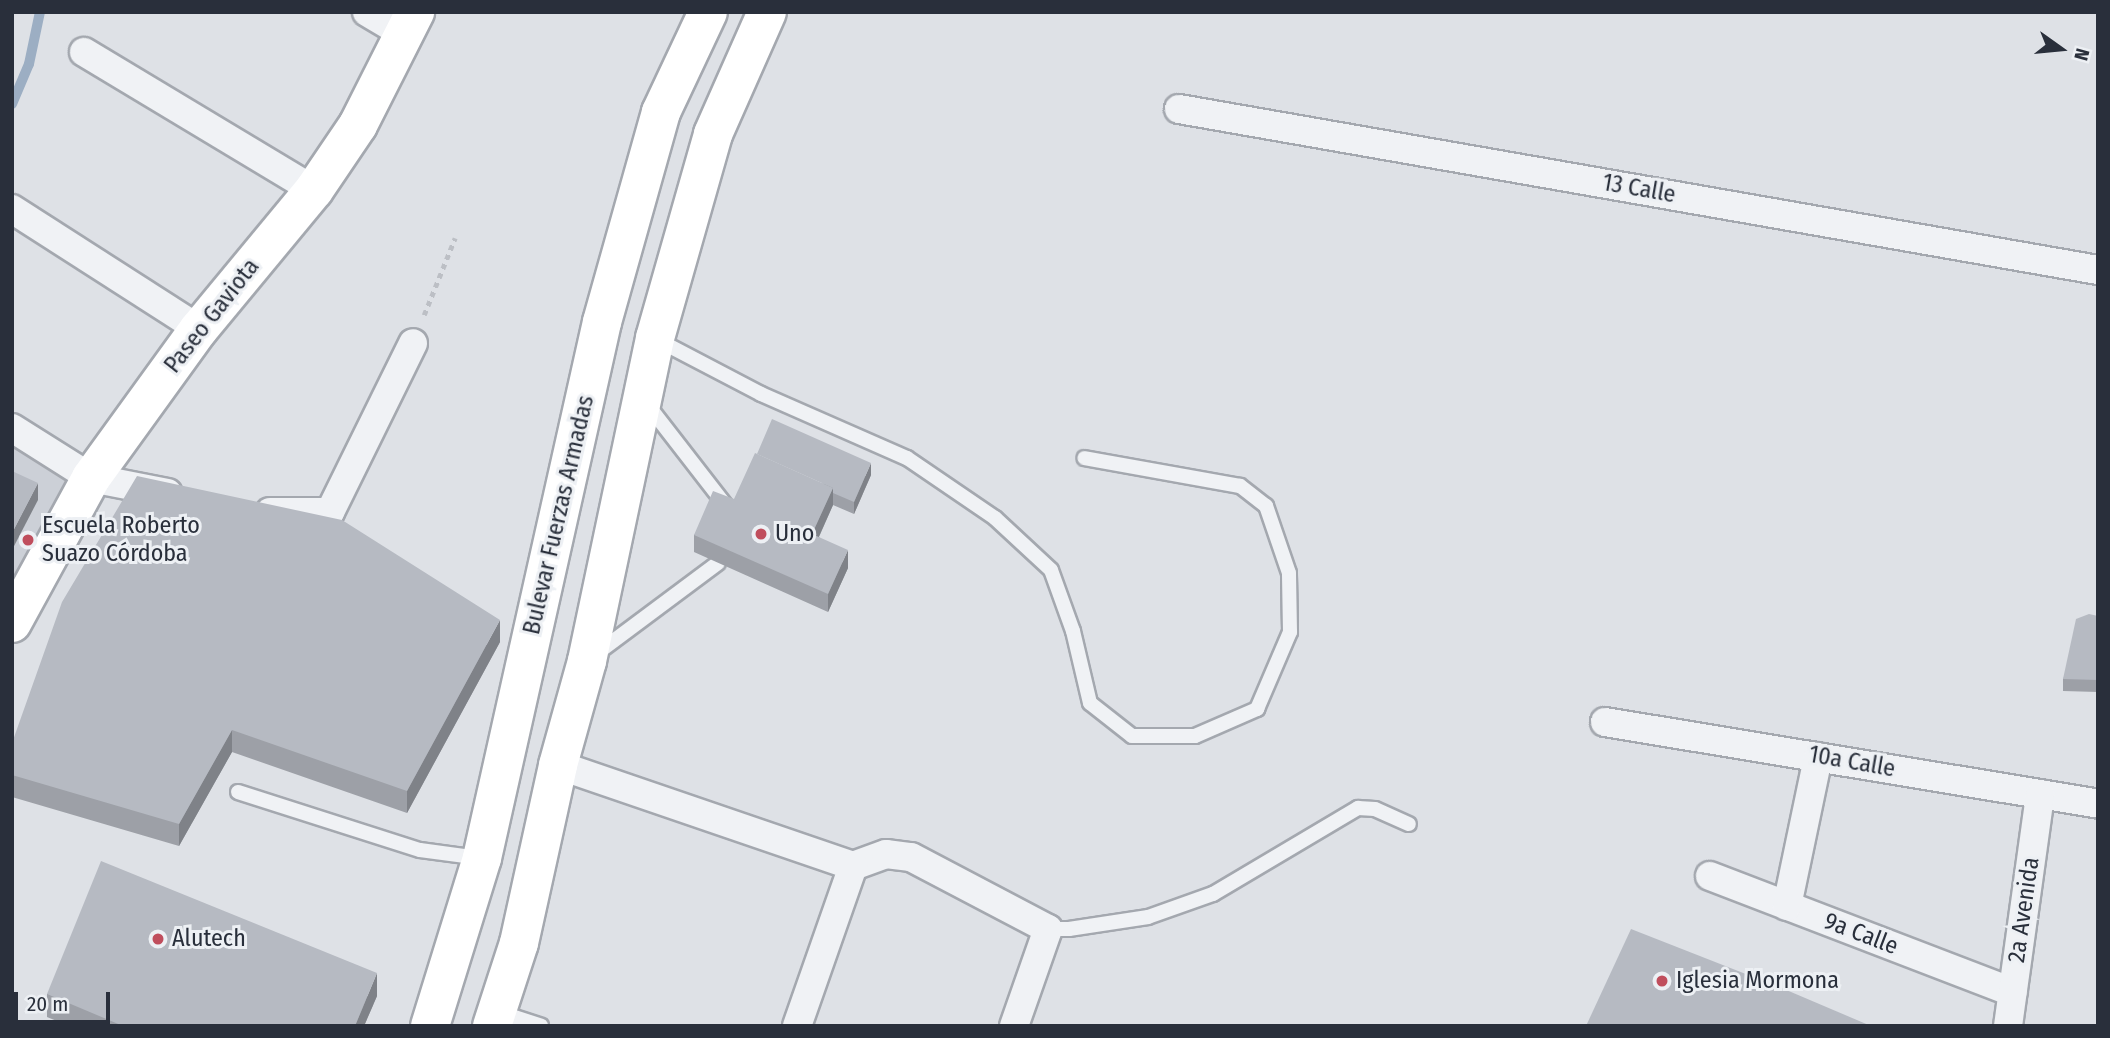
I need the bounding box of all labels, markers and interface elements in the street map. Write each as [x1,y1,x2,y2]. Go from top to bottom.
north arrow [2026,14,2096,84]
text: N [2069,46,2094,63]
street label: 13 Calle [1600,168,1678,210]
street label: Paseo Gaviota [158,253,266,379]
street label: Bulevar Fuerzas Armadas [517,393,601,637]
place label: Escuela Roberto Suazo Córdoba [42,512,200,568]
place label: Uno [775,520,814,548]
marker: Uno [753,526,769,542]
marker: Escuela Roberto Suazo Córdoba [20,532,36,548]
street label: 10a Calle [1807,740,1897,784]
street label: 2a Avenida [2002,855,2046,965]
street label: 9a Calle [1820,907,1902,961]
place label: Alutech [172,925,246,953]
marker: Alutech [150,931,166,947]
place label: Iglesia Mormona [1676,967,1839,995]
marker: Iglesia Mormona [1654,973,1670,989]
scale bar [18,978,114,1022]
text: 20 m [27,991,68,1017]

